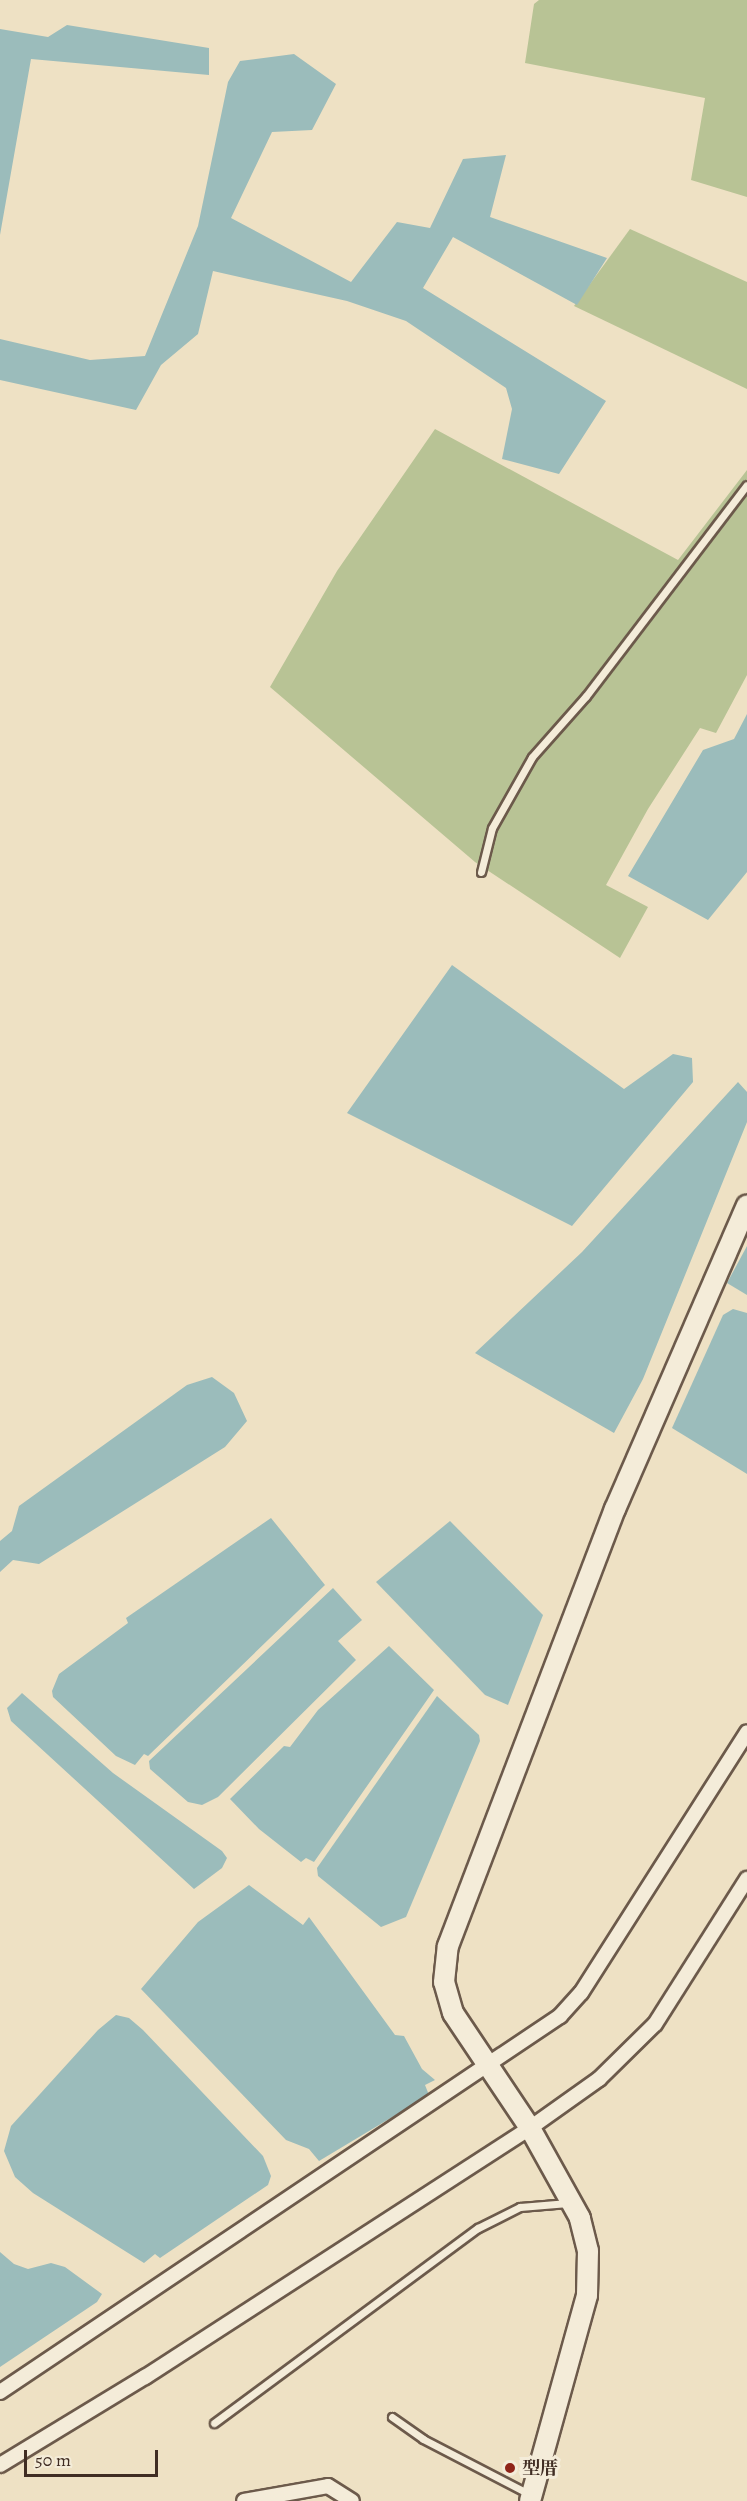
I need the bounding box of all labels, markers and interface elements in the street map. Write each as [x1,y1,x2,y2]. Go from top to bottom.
scale bar [27,2438,160,2476]
text: 50 m [35,2448,71,2472]
place label: 型厝 [522,2457,558,2479]
marker: 型厝 [503,2461,517,2475]

